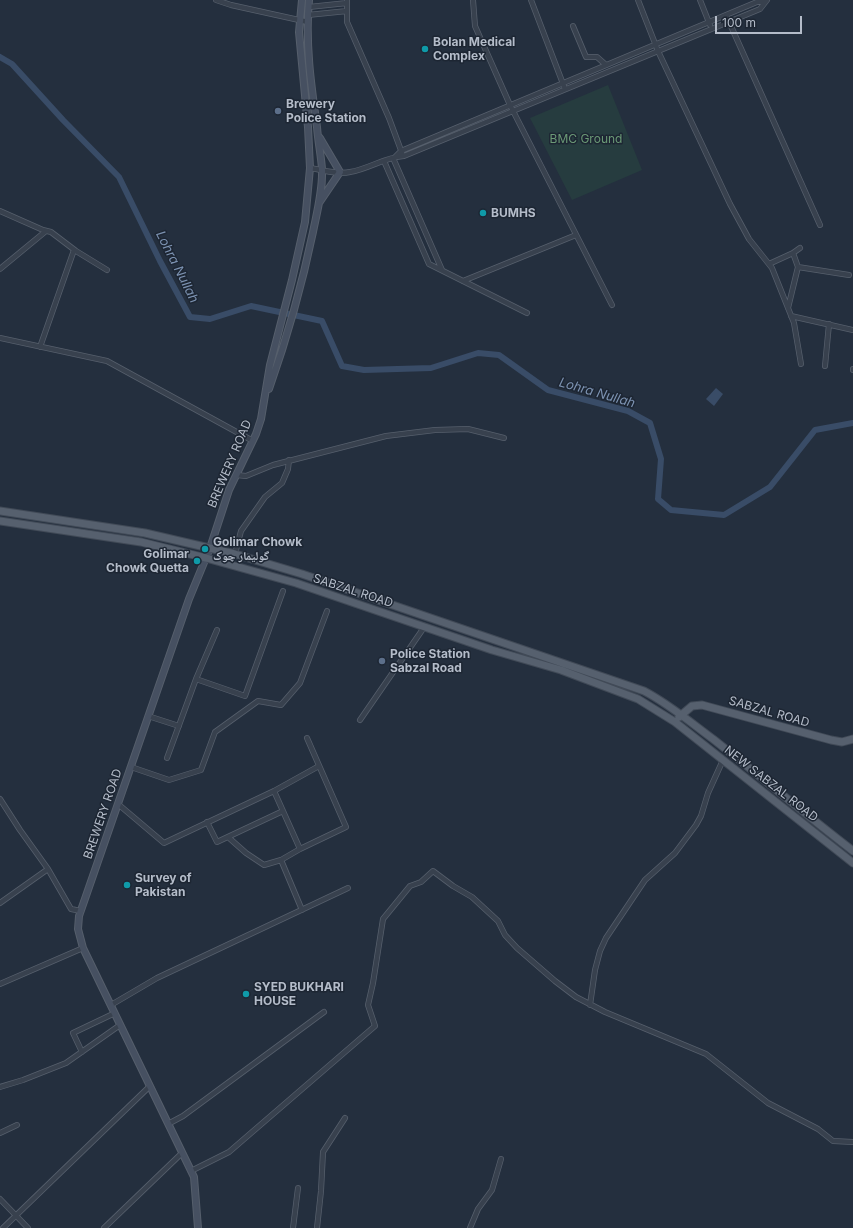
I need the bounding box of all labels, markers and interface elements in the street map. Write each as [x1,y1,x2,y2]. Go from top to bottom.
scale bar [717,8,804,34]
text: 100 m [722,15,756,30]
place label: Bolan Medical Complex [433,35,515,63]
marker: Bolan Medical Complex [420,44,430,54]
place label: Brewery Police Station [286,97,366,125]
marker: Brewery Police Station [273,106,283,116]
park label: BMC Ground [550,132,622,146]
place label: BUMHS [491,206,536,220]
marker: BUMHS [478,208,488,218]
water label: Lohra Nullah [152,228,202,306]
water label: Lohra Nullah [557,375,637,411]
street label: BREWERY ROAD [205,418,255,510]
place label: Golimar Chowk گولیمار چوک [213,535,302,563]
marker: Golimar Chowk گولیمار چوک [200,544,210,554]
place label: Golimar Chowk Quetta [106,547,189,575]
marker: Golimar Chowk Quetta [192,556,202,566]
street label: SABZAL ROAD [311,571,395,611]
place label: Police Station Sabzal Road [390,647,470,675]
marker: Police Station Sabzal Road [377,656,387,666]
street label: SABZAL ROAD [727,694,811,730]
street label: NEW SABZAL ROAD [721,743,821,825]
street label: BREWERY ROAD [81,767,125,861]
place label: Survey of Pakistan [135,871,192,899]
marker: Survey of Pakistan [122,880,132,890]
place label: SYED BUKHARI HOUSE [254,980,344,1008]
marker: SYED BUKHARI HOUSE [241,989,251,999]

